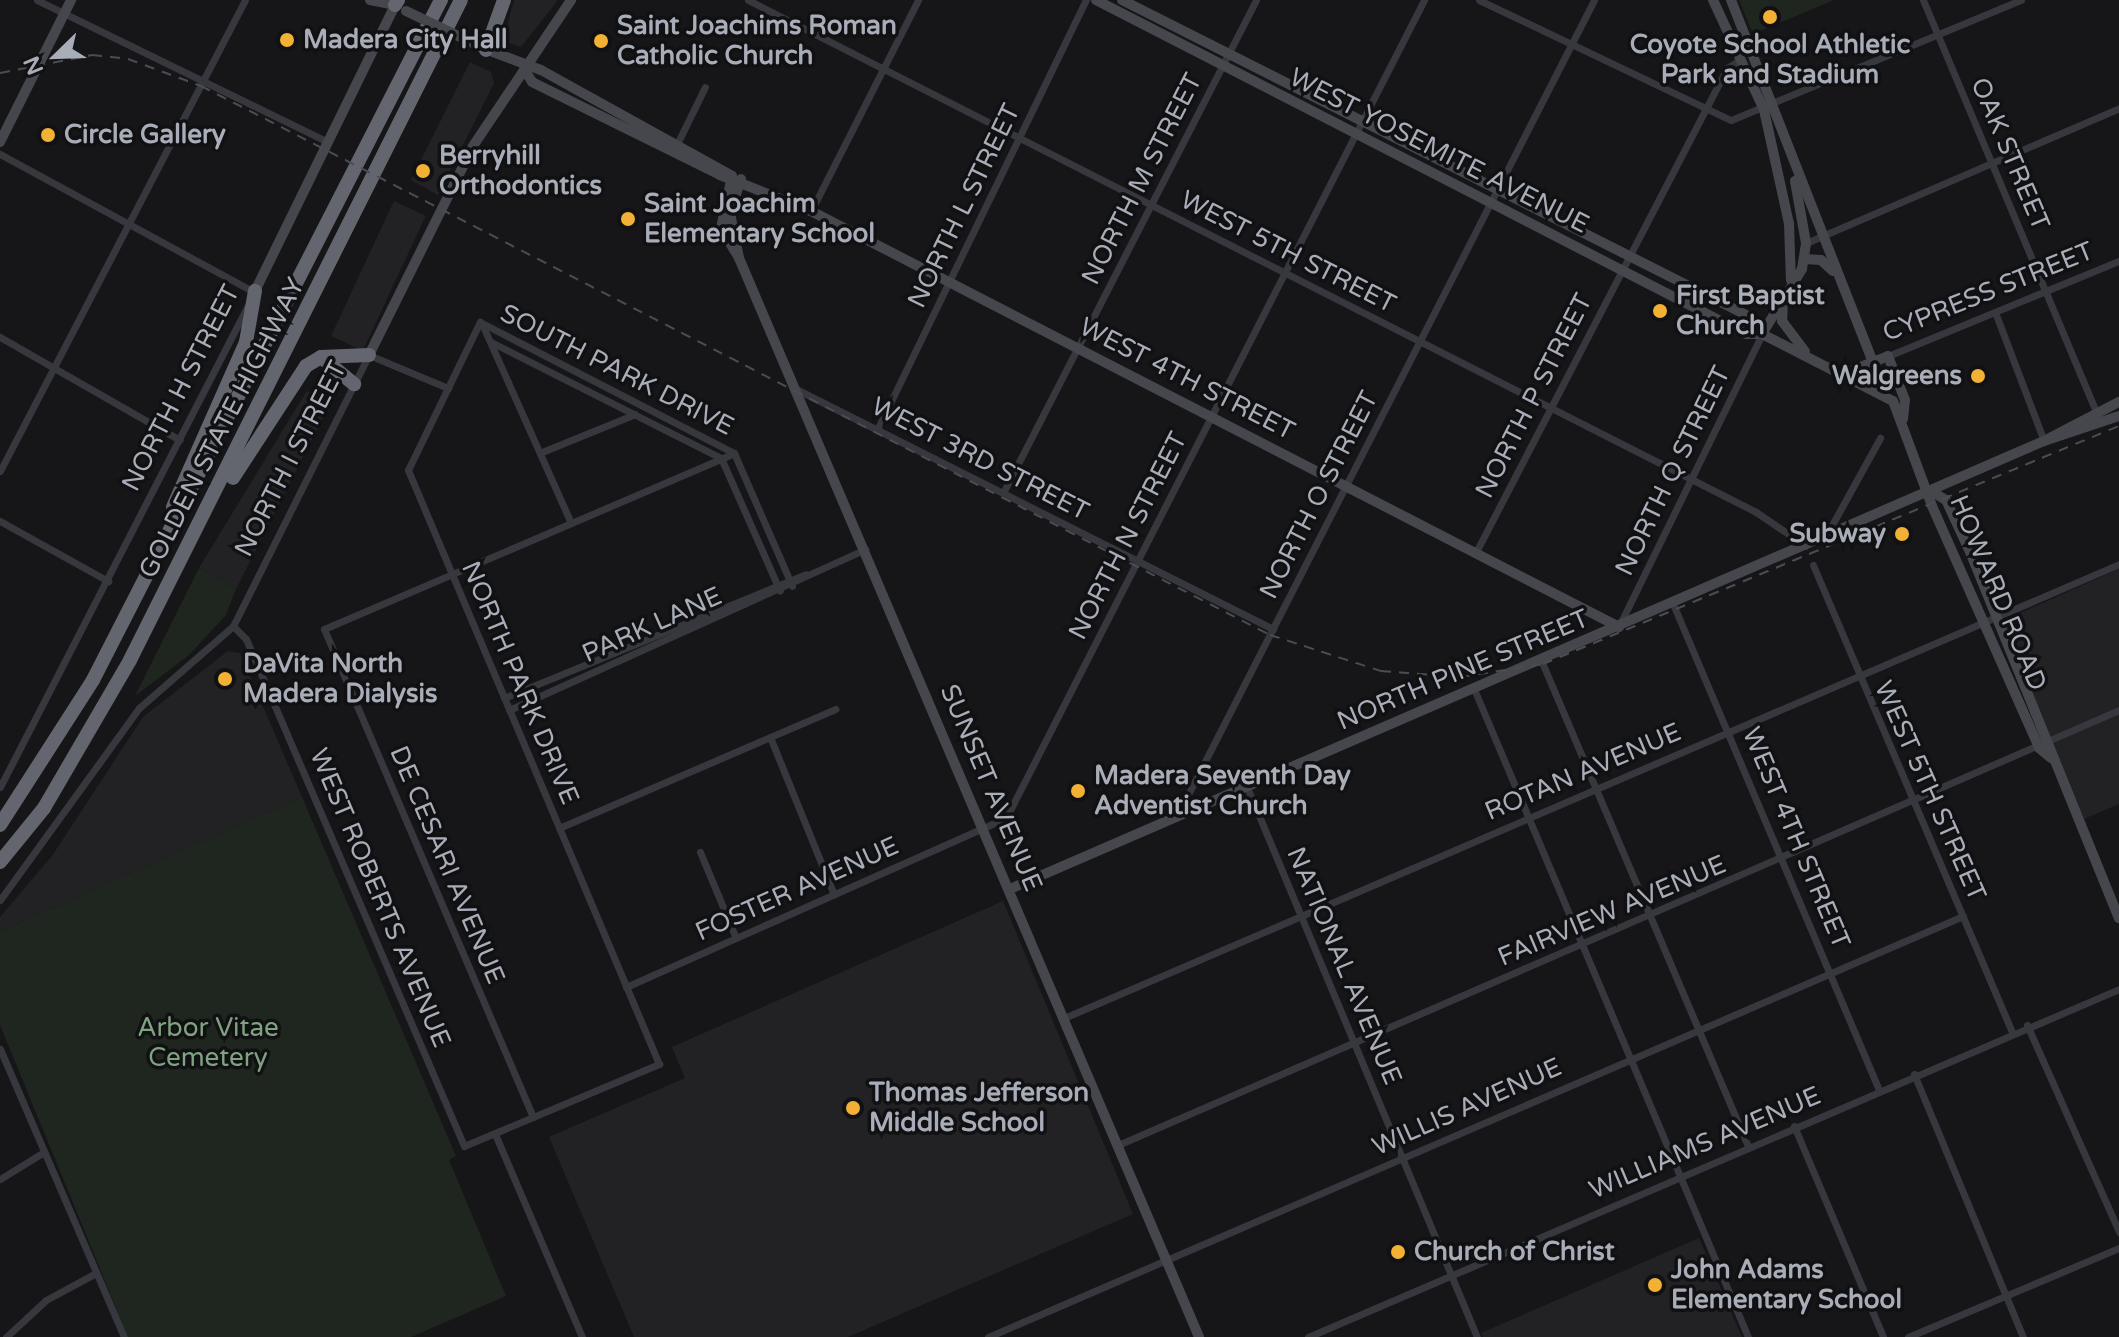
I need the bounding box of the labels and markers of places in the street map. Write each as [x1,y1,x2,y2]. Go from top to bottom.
marker: Coyote School Athletic Park and Stadium [1761,8,1779,26]
place label: Saint Joachims Roman Catholic Church [617,10,897,72]
place label: Madera City Hall [303,24,507,56]
place label: Coyote School Athletic Park and Stadium [1630,29,1910,90]
marker: Madera City Hall [278,31,296,49]
marker: Saint Joachims Roman Catholic Church [592,32,610,50]
place label: Circle Gallery [64,119,226,151]
marker: Circle Gallery [39,126,57,144]
place label: Berryhill Orthodontics [439,140,602,202]
marker: Berryhill Orthodontics [414,162,432,180]
place label: Saint Joachim Elementary School [644,188,875,250]
marker: Saint Joachim Elementary School [619,210,637,228]
place label: First Baptist Church [1676,280,1825,342]
marker: First Baptist Church [1651,302,1669,320]
place label: Walgreens [1832,360,1962,392]
marker: Walgreens [1969,367,1987,385]
place label: Subway [1789,518,1886,550]
marker: Subway [1893,525,1911,543]
place label: DaVita North Madera Dialysis [243,648,437,710]
marker: DaVita North Madera Dialysis [214,668,236,690]
place label: Madera Seventh Day Adventist Church [1094,760,1351,822]
marker: Madera Seventh Day Adventist Church [1069,782,1087,800]
place label: Thomas Jefferson Middle School [869,1077,1089,1138]
marker: Thomas Jefferson Middle School [844,1099,862,1117]
place label: Church of Christ [1414,1236,1615,1268]
marker: Church of Christ [1389,1243,1407,1261]
place label: John Adams Elementary School [1671,1254,1902,1316]
marker: John Adams Elementary School [1646,1276,1664,1294]

